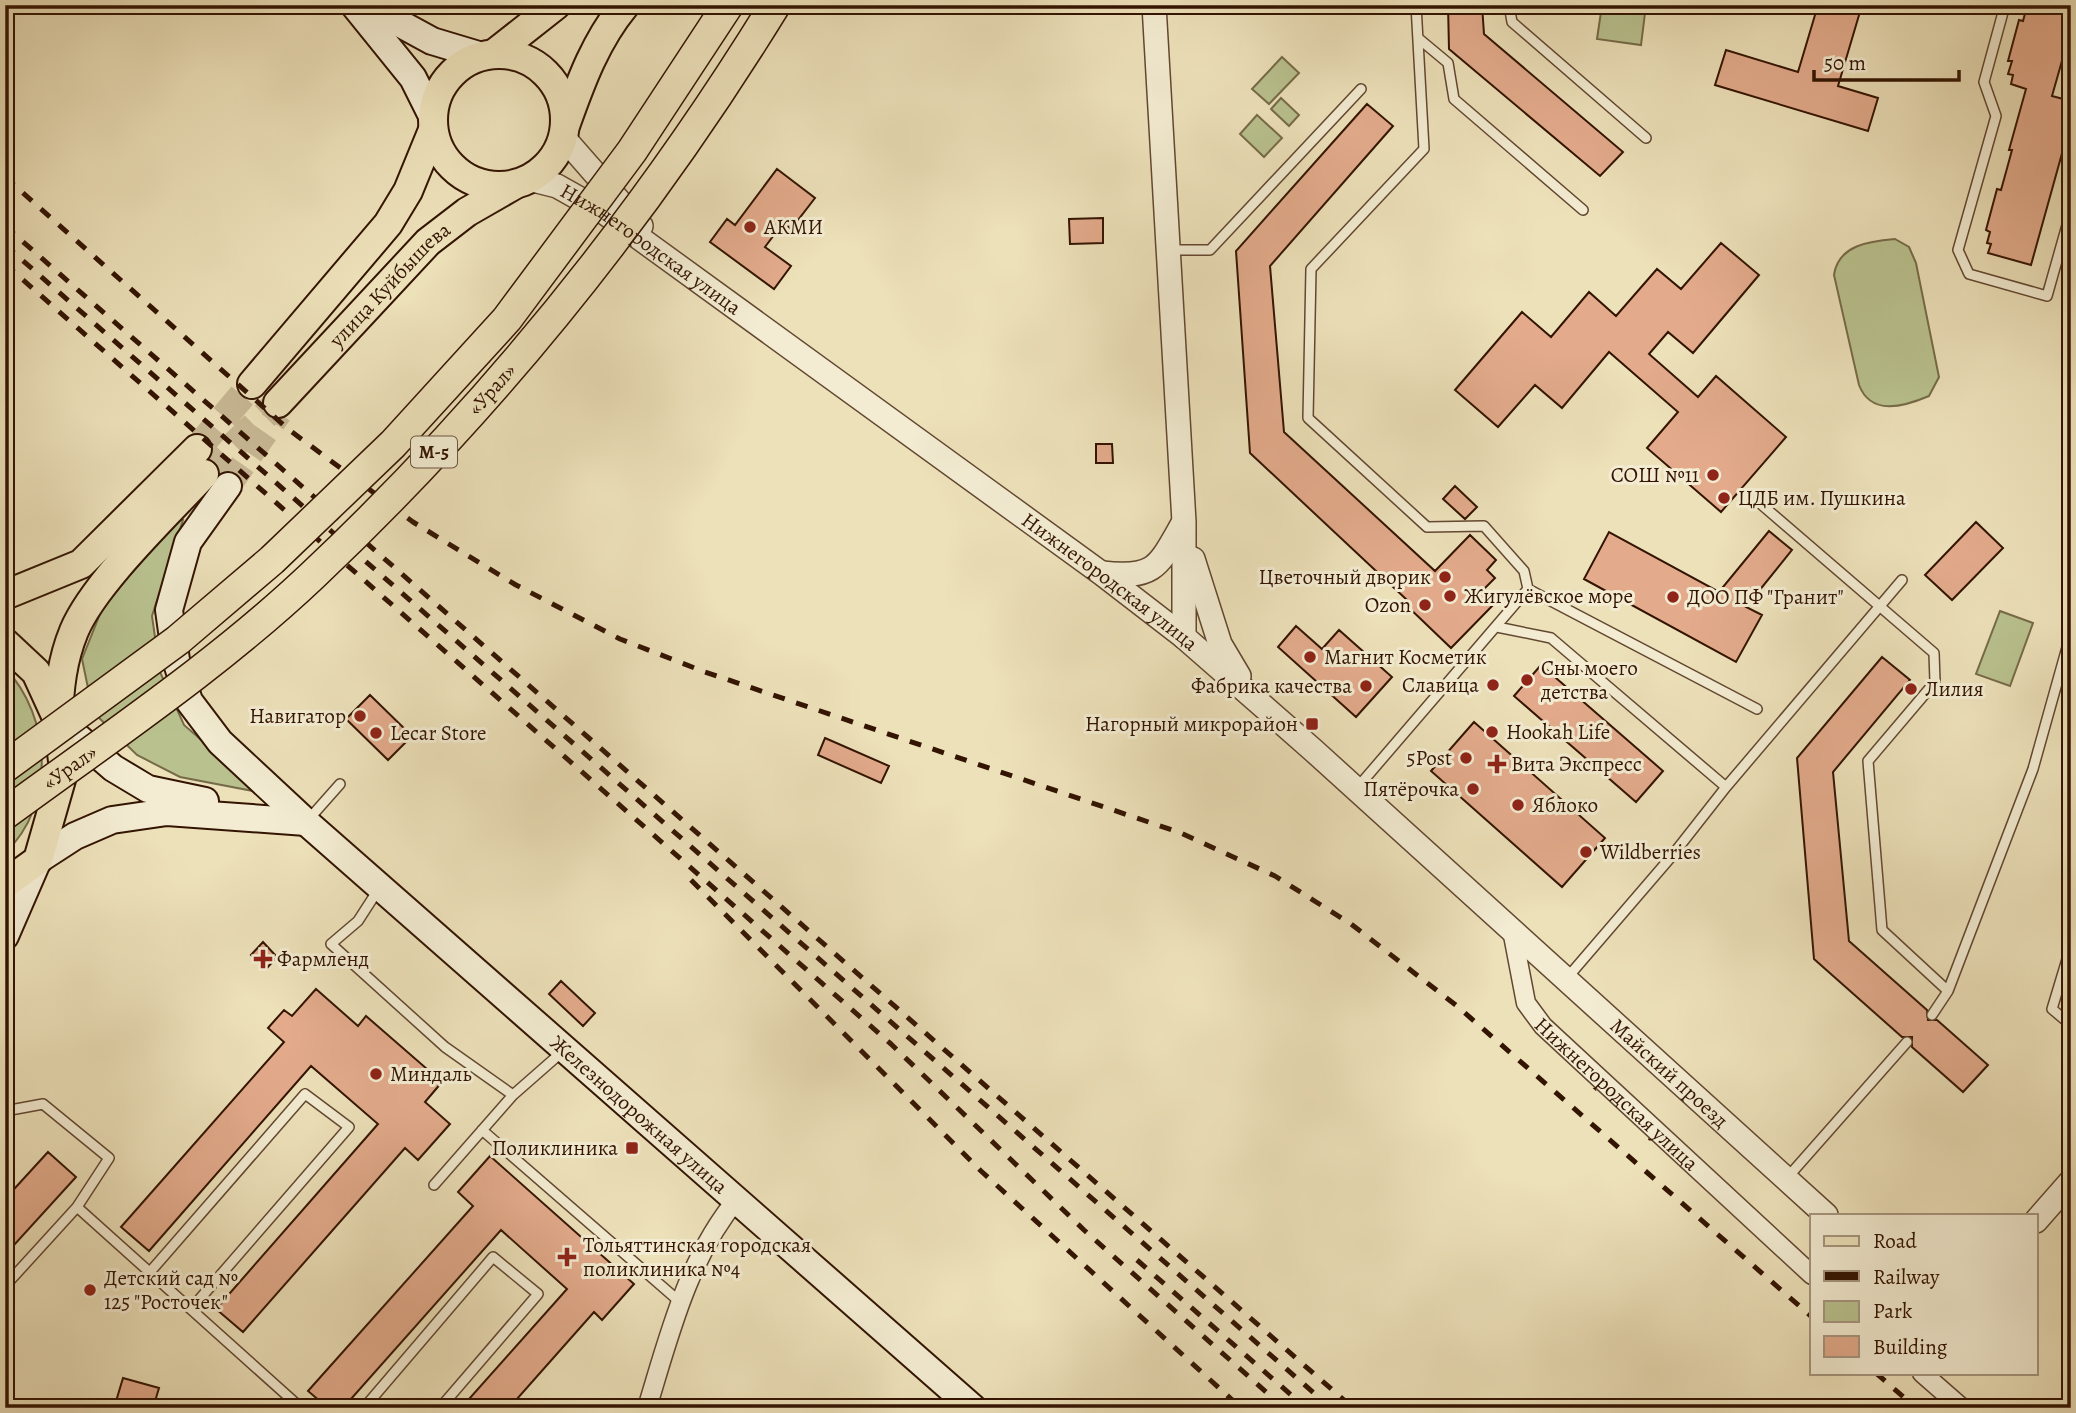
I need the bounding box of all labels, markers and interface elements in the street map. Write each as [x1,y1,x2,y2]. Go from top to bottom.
scale bar [1814,38,1959,82]
text: 50 m [1824,49,1866,77]
street label: Нижнегородская улица [555,177,747,322]
place label: АКМИ [763,213,823,241]
street label: улица Куйбышева [322,216,457,354]
marker: АКМИ [742,219,758,235]
street label: «Урал» [461,357,522,421]
road number: М-5 [411,436,457,467]
place label: СОШ №11 [1611,461,1699,489]
marker: СОШ №11 [1705,467,1721,483]
place label: ЦДБ им. Пушкина [1738,484,1906,512]
marker: ЦДБ им. Пушкина [1716,490,1732,506]
street label: Нижнегородская улица [1016,506,1204,657]
place label: Цветочный дворик [1259,563,1431,591]
marker: Цветочный дворик [1437,569,1453,585]
place label: Жигулёвское море [1464,582,1633,610]
place label: ДОО ПФ "Гранит" [1687,583,1844,611]
marker: Жигулёвское море [1442,588,1458,604]
marker: ДОО ПФ "Гранит" [1665,589,1681,605]
place label: Ozon [1365,591,1411,619]
marker: Ozon [1417,597,1433,613]
place label: Магнит Косметик [1324,643,1487,671]
marker: Магнит Косметик [1302,649,1318,665]
place label: Сны моего детства [1540,654,1638,706]
place label: Славица [1402,671,1479,699]
place label: Фабрика качества [1191,672,1352,700]
marker: Сны моего детства [1519,672,1535,688]
place label: Лилия [1925,675,1984,703]
marker: Славица [1485,677,1501,693]
marker: Фабрика качества [1358,678,1374,694]
marker: Лилия [1903,681,1919,697]
place label: Навигатор [249,702,346,730]
marker: Навигатор [352,708,368,724]
place label: Нагорный микрорайон [1085,710,1298,738]
marker: Нагорный микрорайон [1304,716,1320,732]
place label: Hookah Life [1506,718,1610,746]
place label: Lecar Store [390,719,487,747]
marker: Hookah Life [1484,724,1500,740]
marker: Lecar Store [368,725,384,741]
street label: «Урал» [37,738,103,796]
place label: 5Post [1407,744,1452,772]
marker: 5Post [1458,750,1474,766]
place label: Вита Экспресс [1511,750,1642,778]
marker: Вита Экспресс [1489,756,1505,772]
place label: Пятёрочка [1363,775,1459,803]
marker: Пятёрочка [1465,781,1481,797]
place label: Яблоко [1532,791,1598,819]
marker: Яблоко [1510,797,1526,813]
place label: Wildberries [1599,838,1701,866]
marker: Wildberries [1578,844,1594,860]
place label: Фармленд [277,945,369,973]
marker: Фармленд [255,951,271,967]
street label: Нижнегородская улица [1528,1011,1705,1177]
street label: Майский проезд [1604,1012,1735,1134]
street label: Железнодорожная улица [544,1029,734,1200]
place label: Миндаль [390,1060,472,1088]
marker: Миндаль [368,1066,384,1082]
place label: Поликлиника [492,1134,618,1162]
marker: Поликлиника [624,1140,640,1156]
legend [1810,1214,2038,1374]
text: Road [1873,1227,1917,1255]
place label: Тольяттинская городская поликлиника №4 [583,1231,811,1283]
marker: Тольяттинская городская поликлиника №4 [557,1247,577,1267]
text: Railway [1873,1263,1940,1291]
place label: Детский сад № 125 "Росточек" [104,1264,238,1316]
marker: Детский сад № 125 "Росточек" [82,1282,98,1298]
text: Park [1873,1297,1913,1325]
text: Building [1873,1333,1948,1361]

